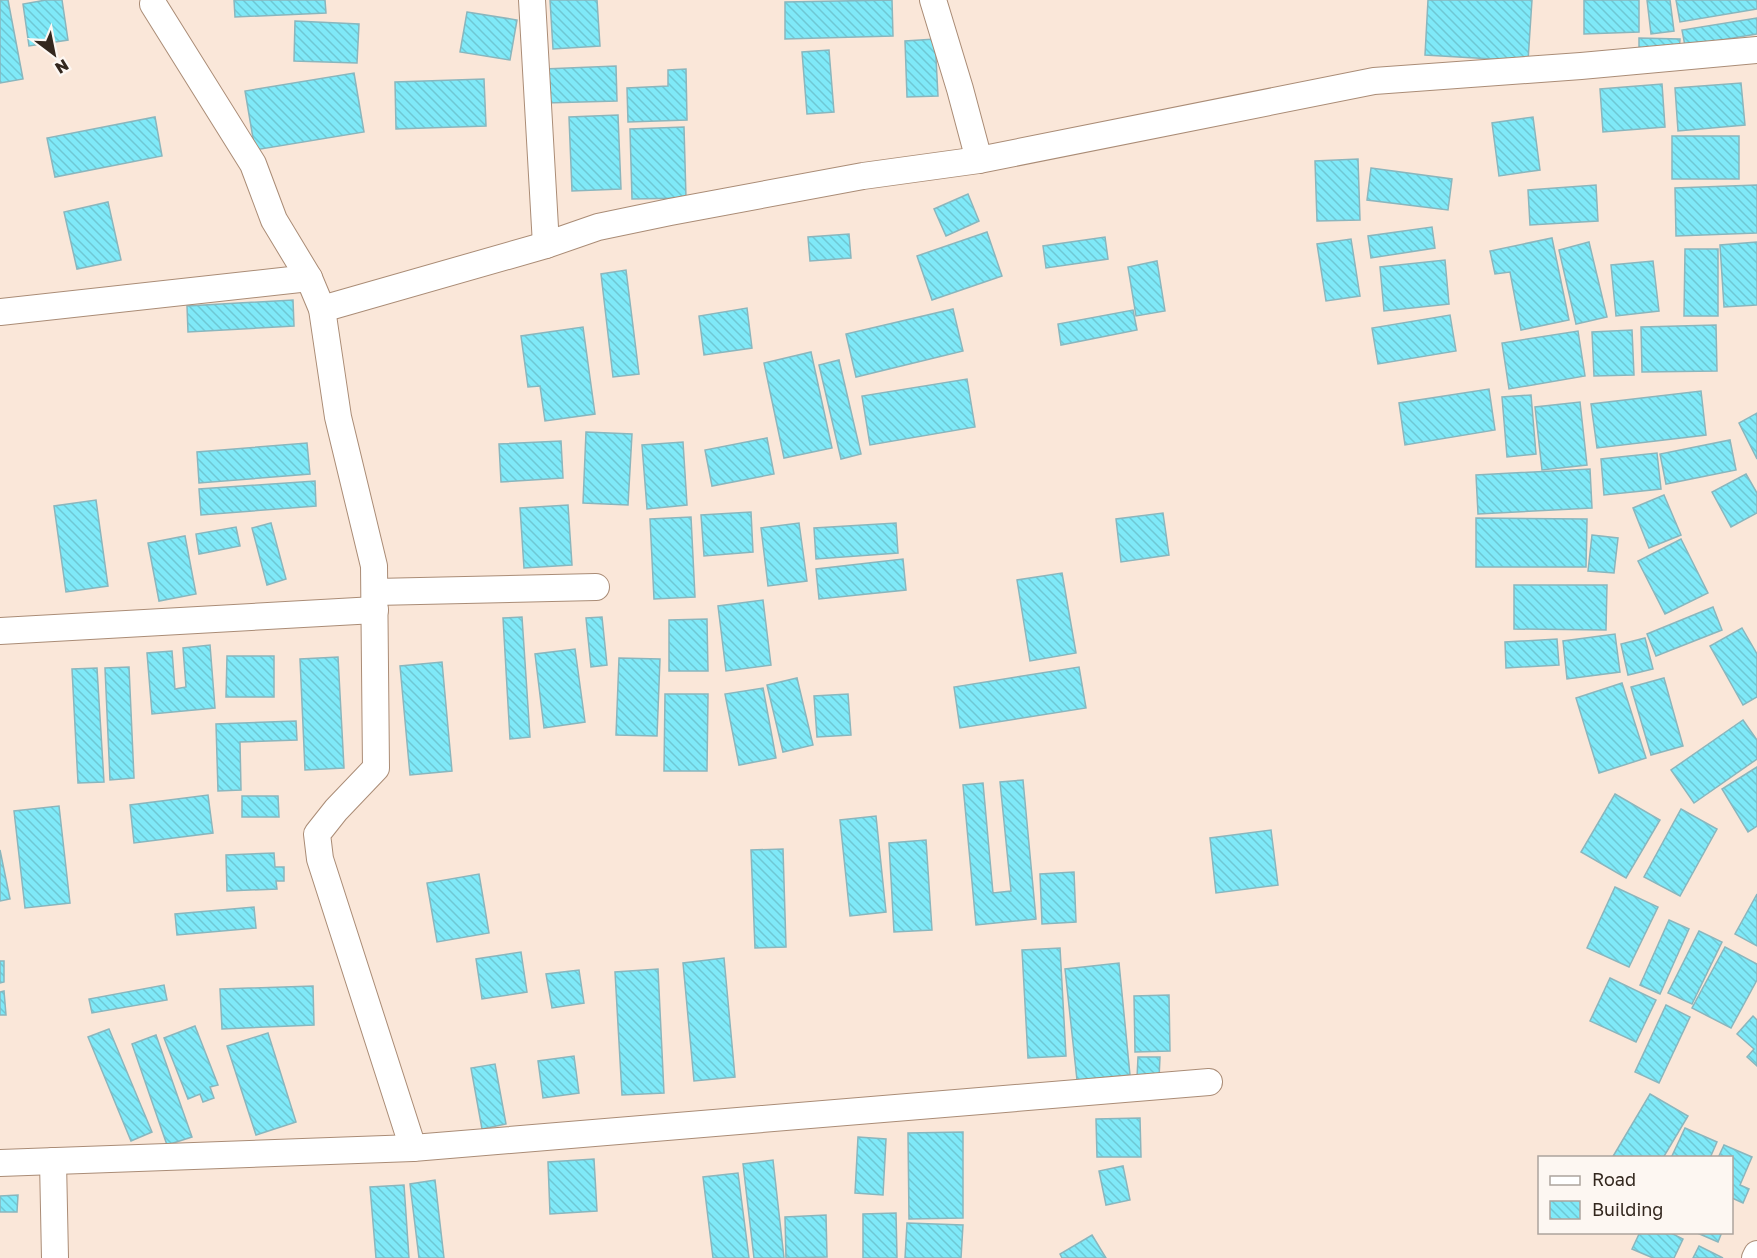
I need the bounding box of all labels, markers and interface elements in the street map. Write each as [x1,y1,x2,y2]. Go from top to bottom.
north arrow [24,24,84,84]
text: N [51,55,72,78]
legend [1538,1156,1733,1234]
text: Road [1592,1168,1636,1190]
text: Building [1592,1198,1663,1220]

